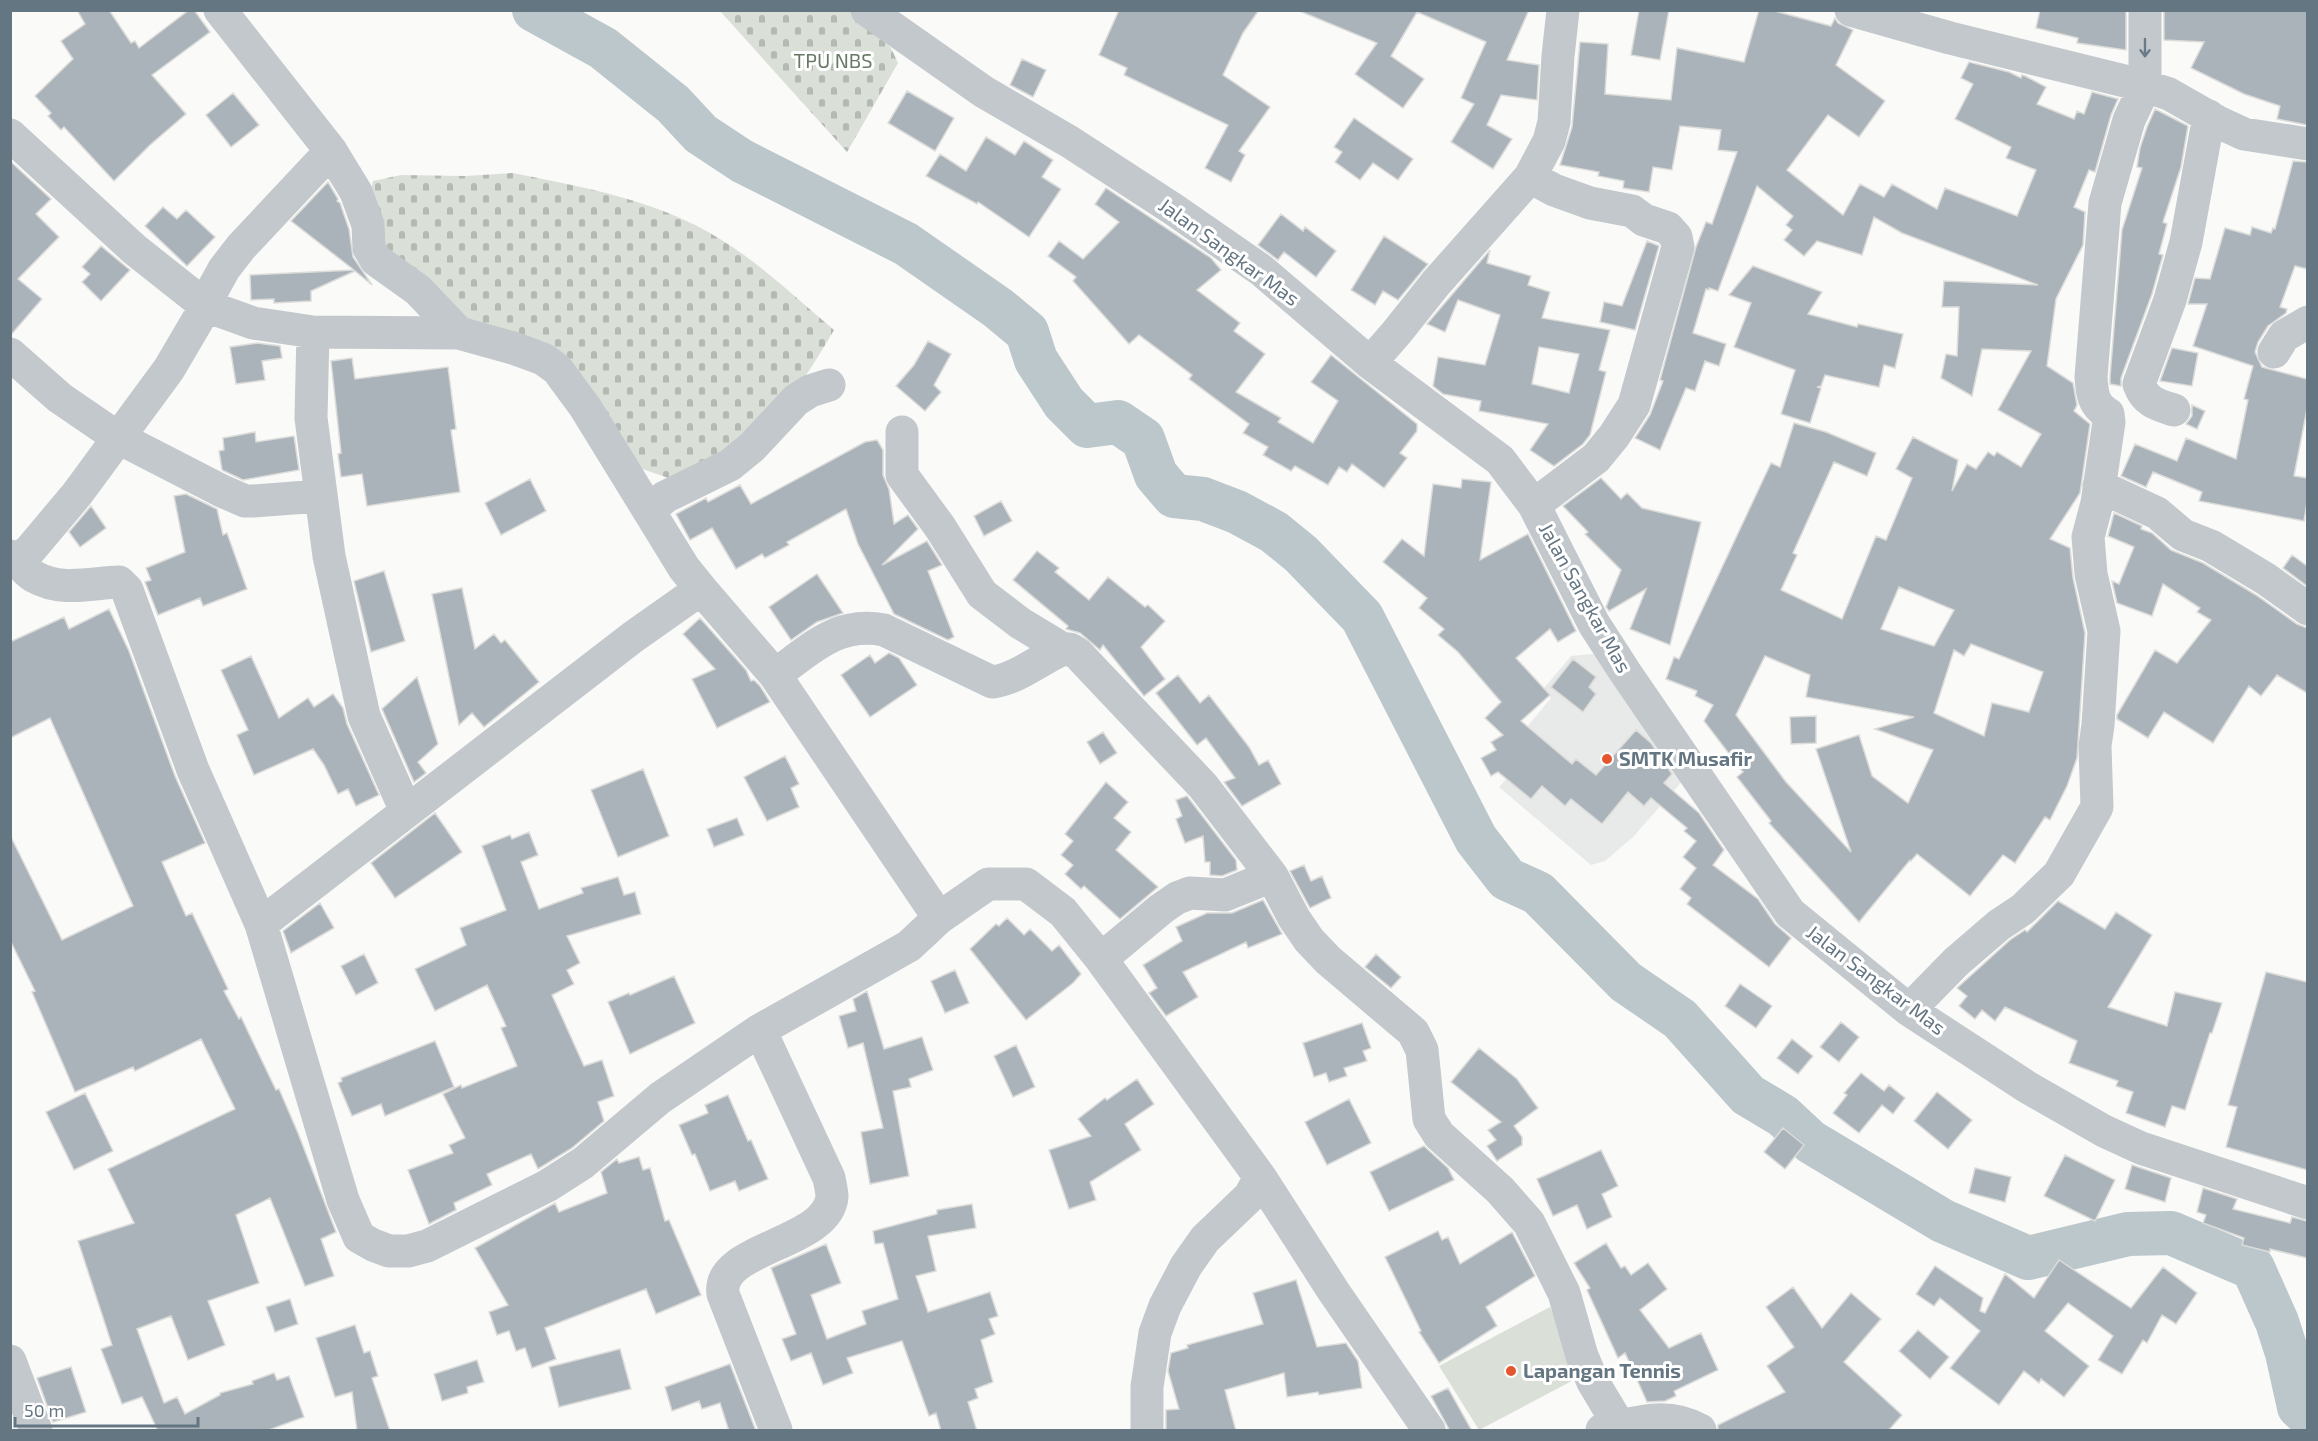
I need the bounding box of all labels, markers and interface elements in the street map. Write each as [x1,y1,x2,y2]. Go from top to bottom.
one-way arrow [2139,38,2151,58]
park label: TPU NBS [794,48,872,72]
street label: Jalan Sangkar Mas [1155,192,1304,310]
street label: Jalan Sangkar Mas [1535,518,1637,677]
place label: SMTK Musafir [1619,746,1752,770]
marker: SMTK Musafir [1600,752,1614,766]
street label: Jalan Sangkar Mas [1802,919,1951,1039]
place label: Lapangan Tennis [1523,1358,1681,1382]
marker: Lapangan Tennis [1504,1364,1518,1378]
scale bar [15,1390,198,1428]
text: 50 m [24,1399,64,1421]

